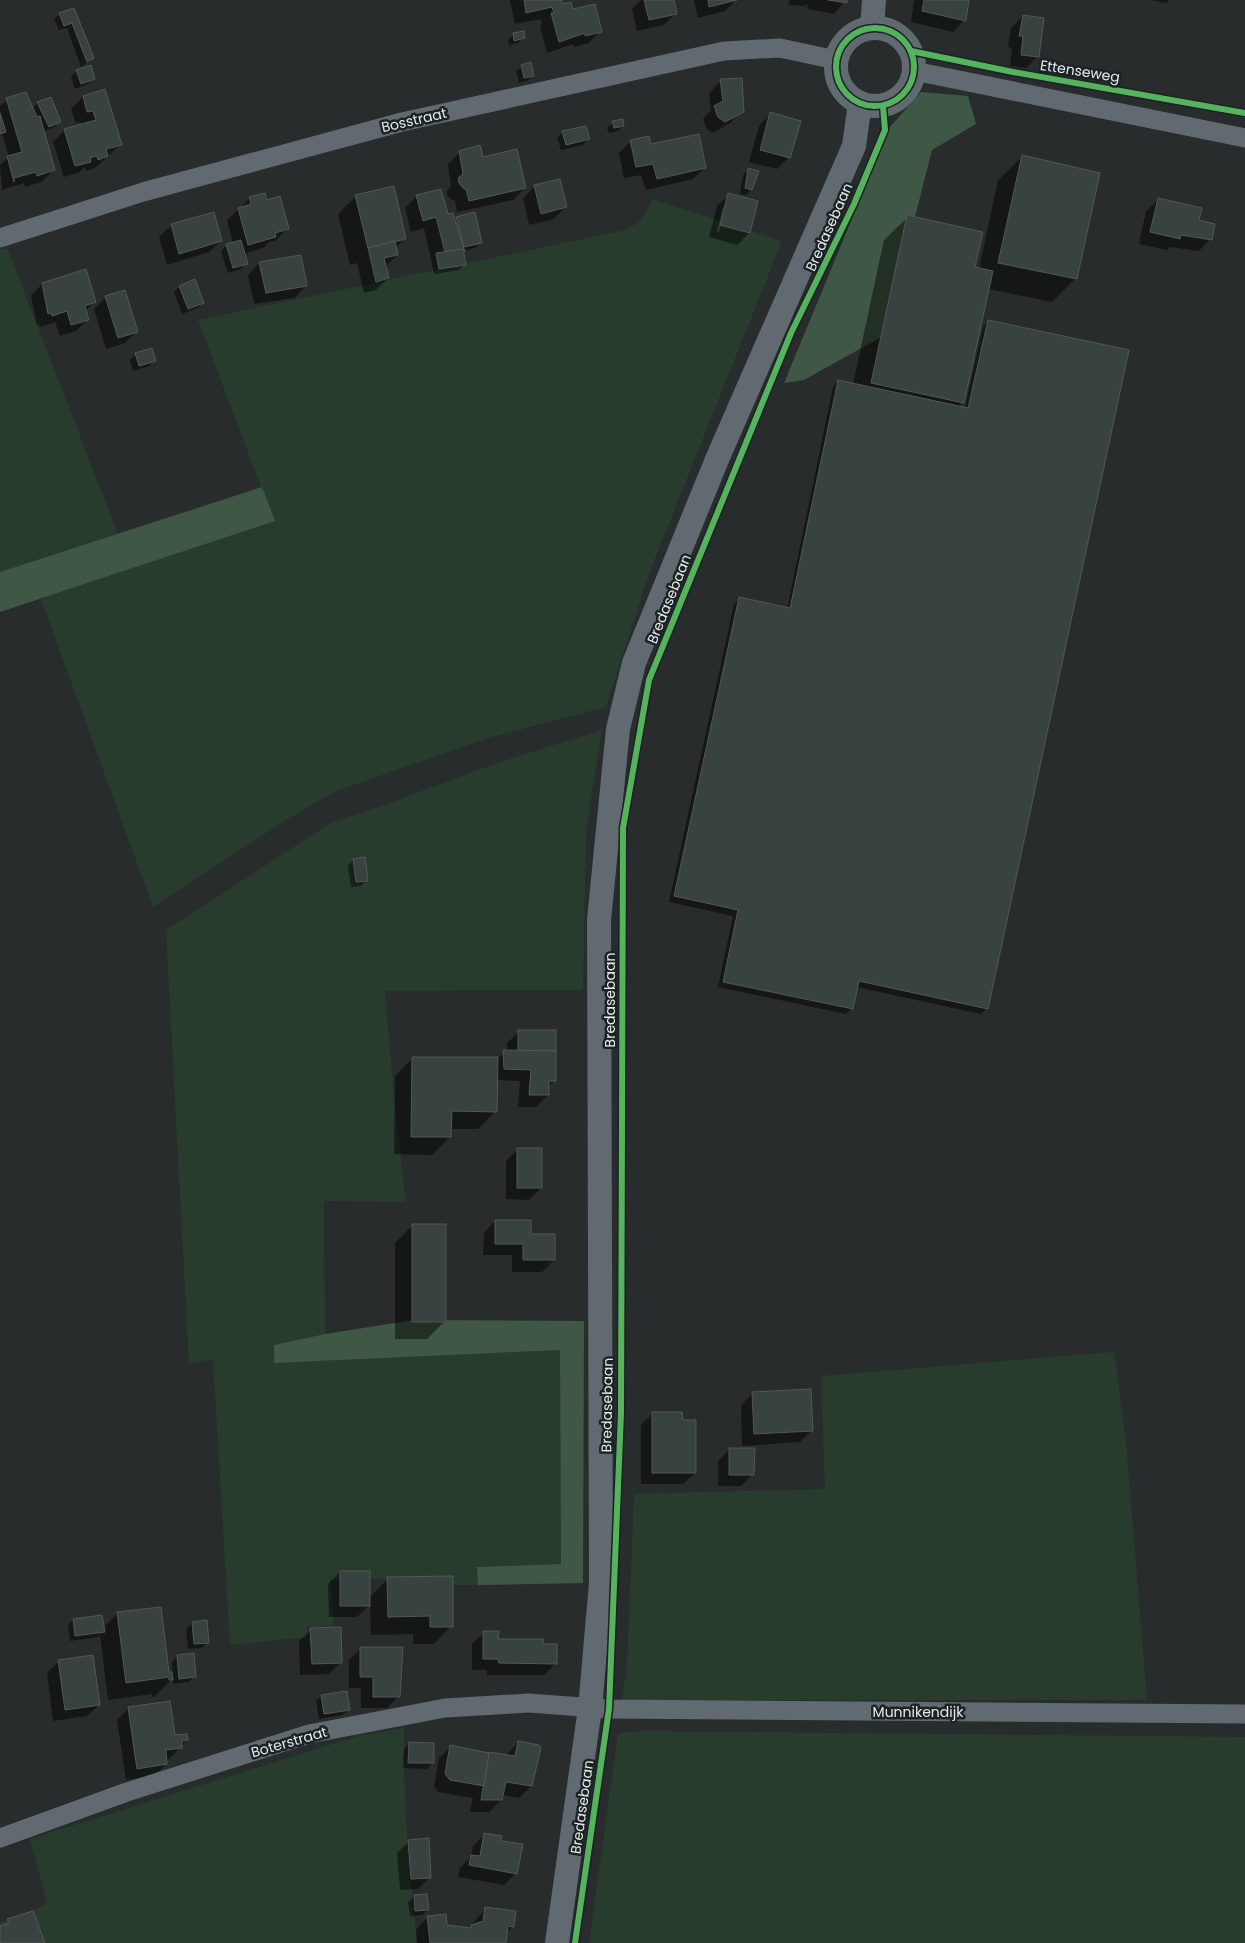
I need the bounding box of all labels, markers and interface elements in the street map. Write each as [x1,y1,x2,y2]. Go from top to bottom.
street label: Ettenseweg [1039,55,1121,87]
street label: Bosstraat [379,103,449,137]
street label: Bredasebaan [801,180,857,274]
street label: Bredasebaan [642,551,696,647]
street label: Bredasebaan [600,953,620,1047]
street label: Bredasebaan [596,1357,618,1453]
street label: Munnikendijk [873,1702,964,1722]
street label: Boterstraat [249,1722,329,1762]
street label: Bredasebaan [566,1759,598,1855]

